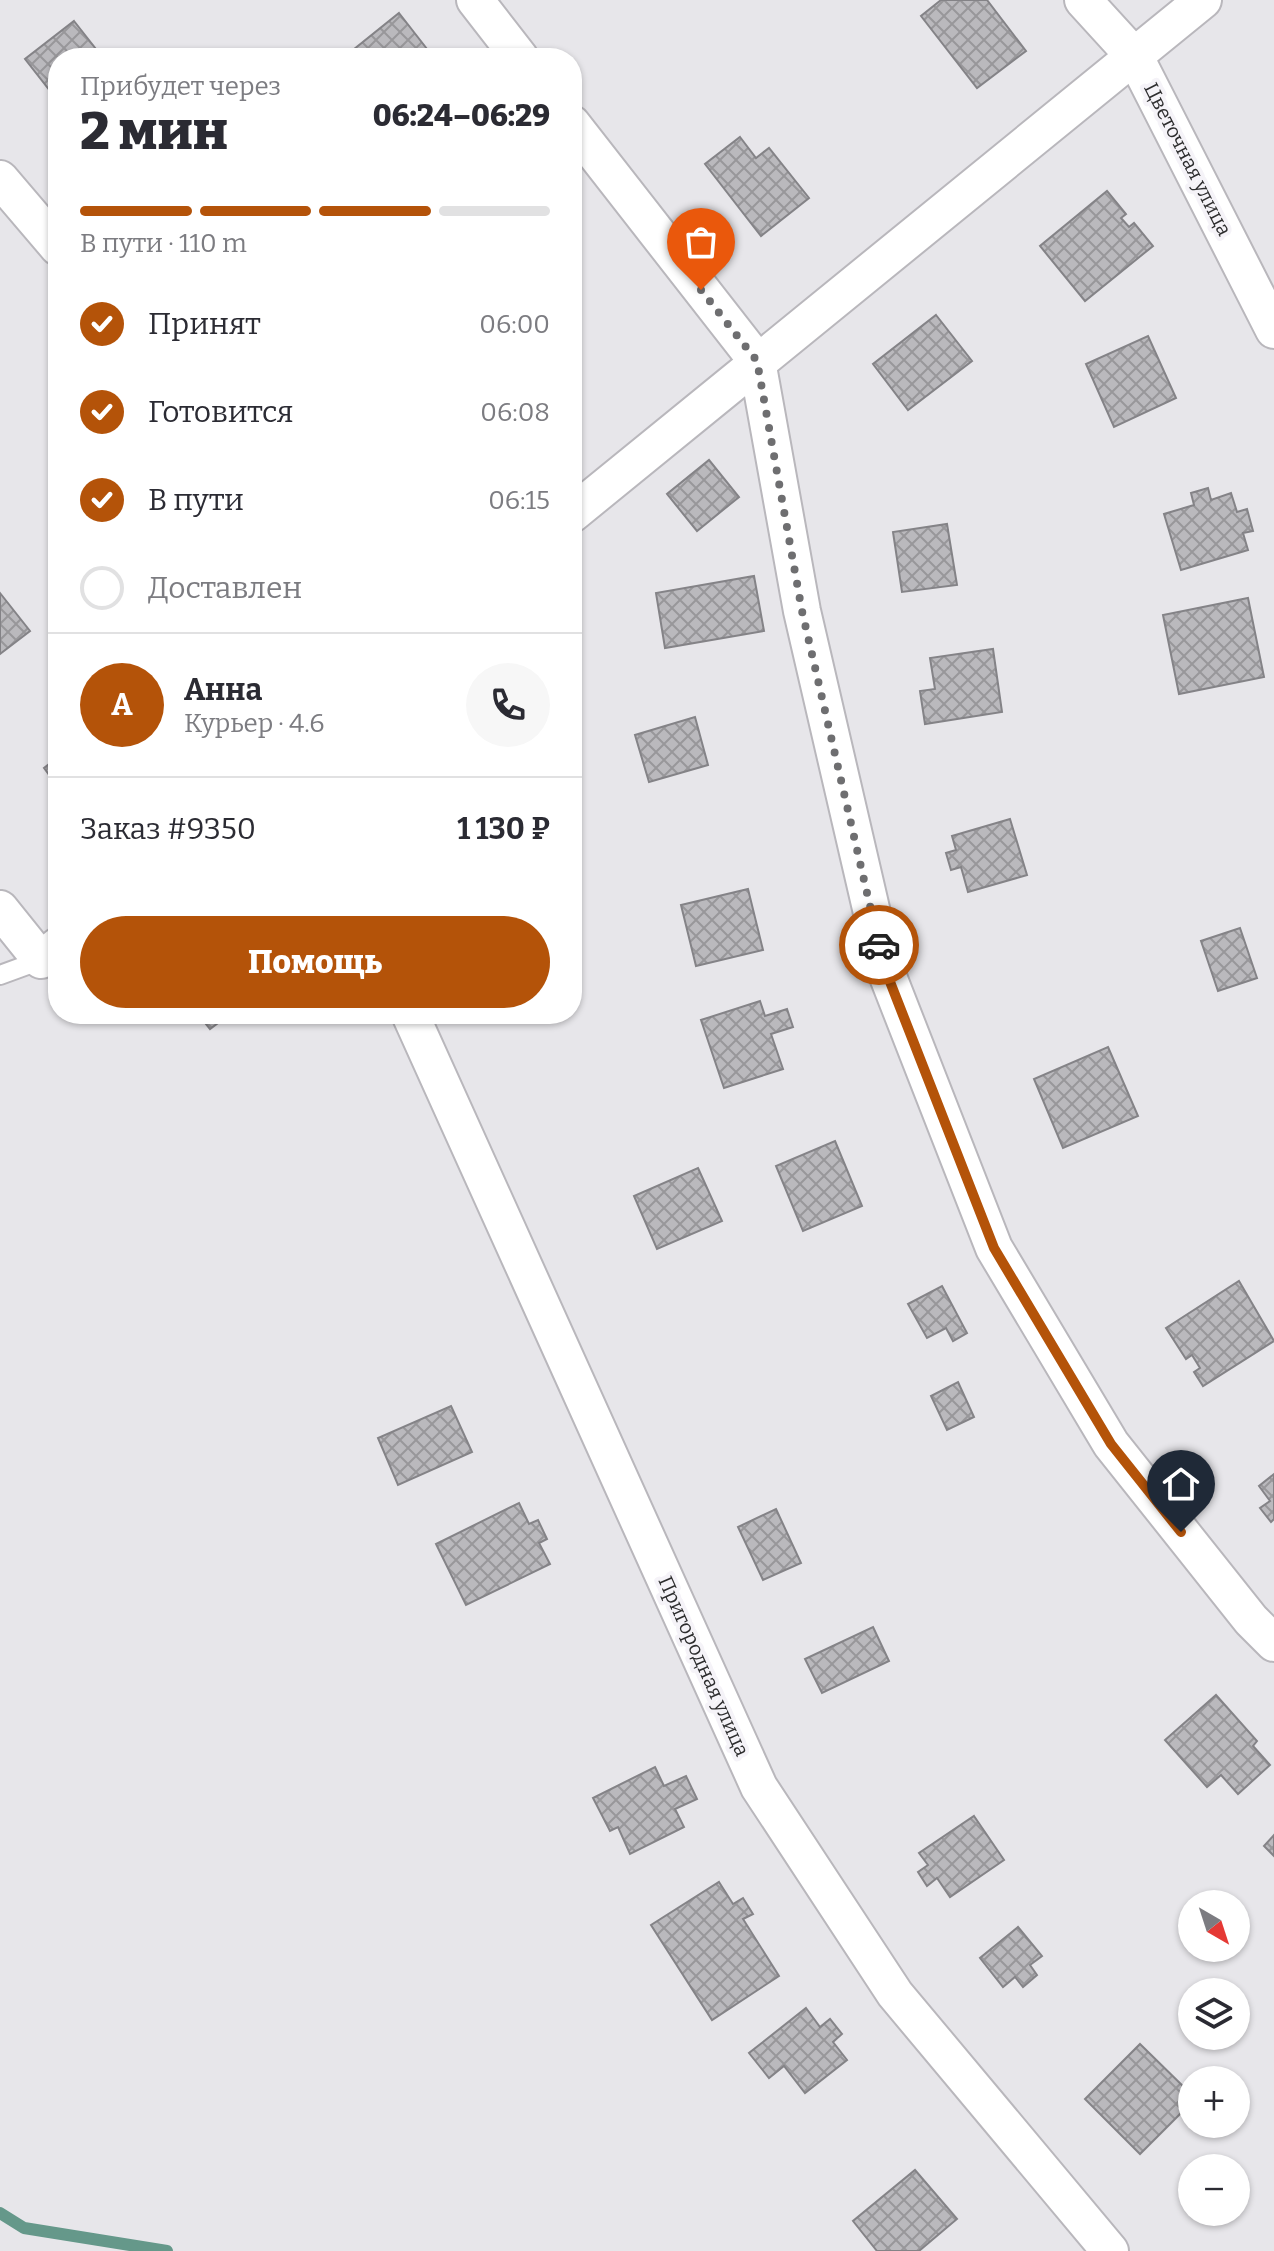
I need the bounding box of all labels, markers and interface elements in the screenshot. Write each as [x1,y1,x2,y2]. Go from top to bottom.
text: Прибудет через [80,71,281,102]
street label: Цветочная улица [1139,79,1237,239]
text: 06:24–06:29 [373,98,550,134]
text: 2 мин [80,100,228,163]
pin [667,208,735,290]
icon: bag [679,220,723,264]
text: В пути · 110 m [80,228,247,259]
icon: check [80,302,124,346]
text: Принят [148,306,261,342]
text: 06:00 [479,309,550,340]
icon: check [80,390,124,434]
text: Готовится [148,394,293,430]
text: 06:08 [480,397,550,428]
icon: check [80,478,124,522]
text: В пути [148,482,244,518]
text: 06:15 [488,485,550,516]
text: Доставлен [148,570,302,606]
button: phone [466,663,550,747]
text: Анна [184,672,262,708]
text: А [111,687,133,723]
text: Курьер · 4.6 [184,708,324,739]
text: Заказ #9350 [80,811,256,847]
text: 1 130 ₽ [457,811,550,847]
courier [839,905,919,985]
button: Помощь [80,916,550,1008]
icon: car [857,923,901,967]
pin [1147,1450,1215,1532]
icon: home [1159,1462,1203,1506]
street label: Пригородная улица [653,1572,755,1760]
north arrow [1178,1890,1250,1962]
map controls [1178,1890,1250,2226]
button: layers [1178,1978,1250,2050]
button: + [1178,2066,1250,2138]
button: − [1178,2154,1250,2226]

